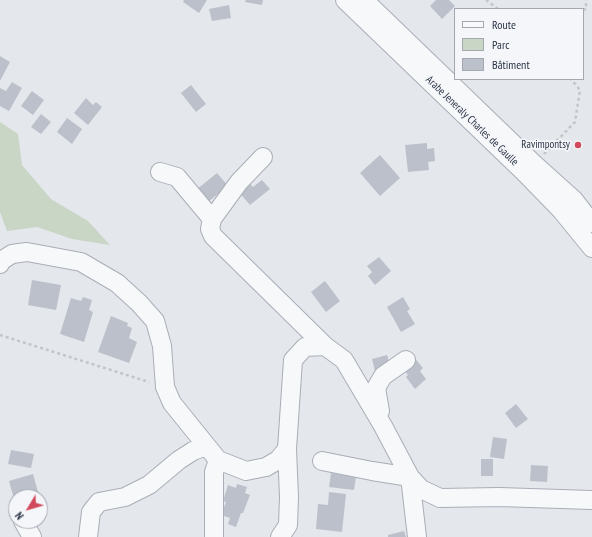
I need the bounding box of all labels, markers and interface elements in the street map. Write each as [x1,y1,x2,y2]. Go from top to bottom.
legend [454,8,584,80]
text: Route [492,17,516,32]
text: Parc [492,37,509,52]
text: Bâtiment [492,57,530,72]
street label: Arabe Jeneraly Charles de Gaulle [423,73,521,169]
place label: Ravimpontsy [521,138,570,152]
marker: Ravimpontsy [573,140,583,150]
north arrow [8,489,48,529]
text: N [12,509,27,522]

